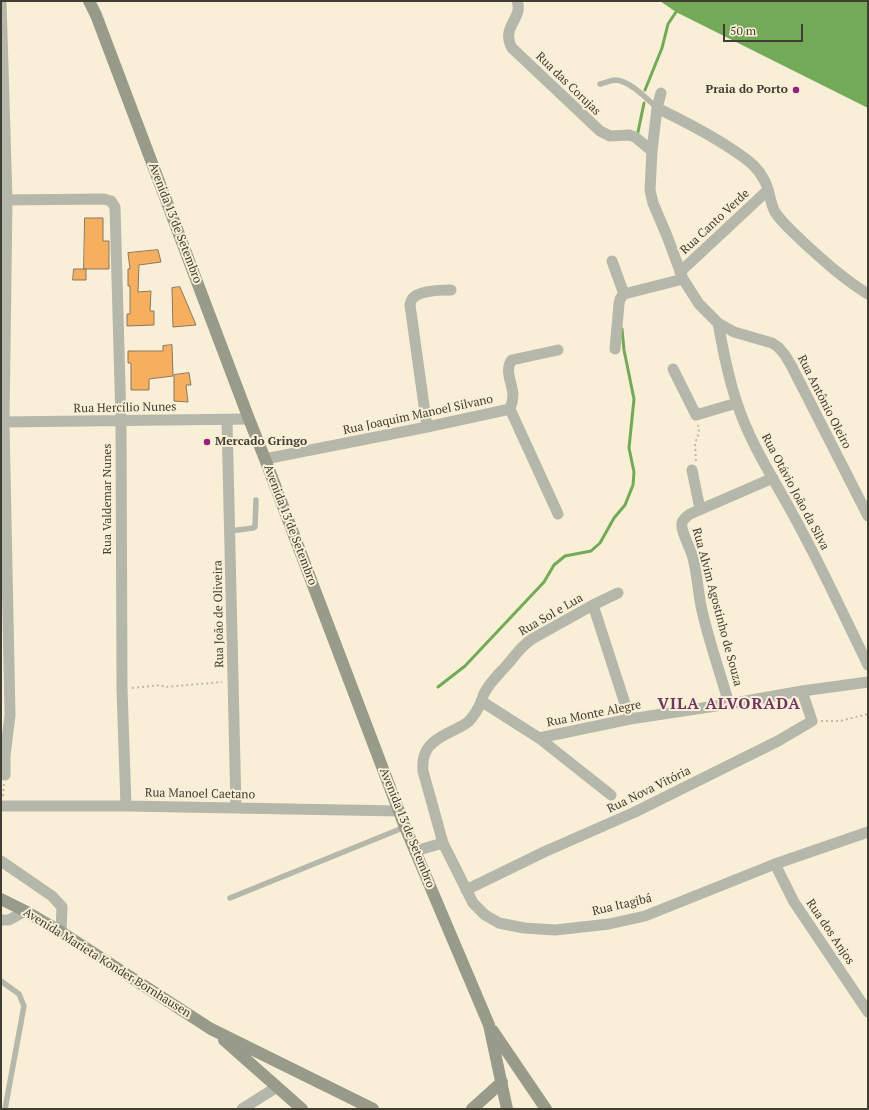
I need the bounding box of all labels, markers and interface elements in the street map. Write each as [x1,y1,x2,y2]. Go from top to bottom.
scale bar [725,16,805,42]
text: 50 m [730,23,756,38]
street label: Rua das Corujas [533,49,603,119]
place label: Praia do Porto [706,83,788,97]
marker: Praia do Porto [791,85,801,95]
street label: Avenida 13 de Setembro [145,161,205,285]
street label: Rua Canto Verde [678,186,752,258]
street label: Rua Antônio Oleiro [794,353,854,451]
street label: Rua Joaquim Manoel Silvano [342,392,494,438]
street label: Rua Hercílio Nunes [73,400,177,416]
street label: Rua Otávio João da Silva [758,431,832,553]
place label: Mercado Gringo [215,435,307,449]
marker: Mercado Gringo [202,437,212,447]
street label: Rua Valdemar Nunes [101,443,115,555]
street label: Avenida 13 de Setembro [260,463,320,587]
street label: Rua Alvim Agostinho de Souza [689,526,745,688]
street label: Rua João de Oliveira [211,560,227,668]
street label: Rua Sol e Lua [516,591,586,639]
district label: VILA ALVORADA [657,694,801,714]
street label: Rua Monte Alegre [546,698,642,730]
street label: Rua Nova Vitória [605,764,693,816]
street label: Avenida 13 de Setembro [376,766,438,890]
street label: Rua Manoel Caetano [145,786,255,802]
street label: Rua Itagibá [591,891,653,919]
street label: Rua dos Anjos [803,897,857,967]
street label: Avenida Marieta Konder Bornhausen [20,905,194,1021]

